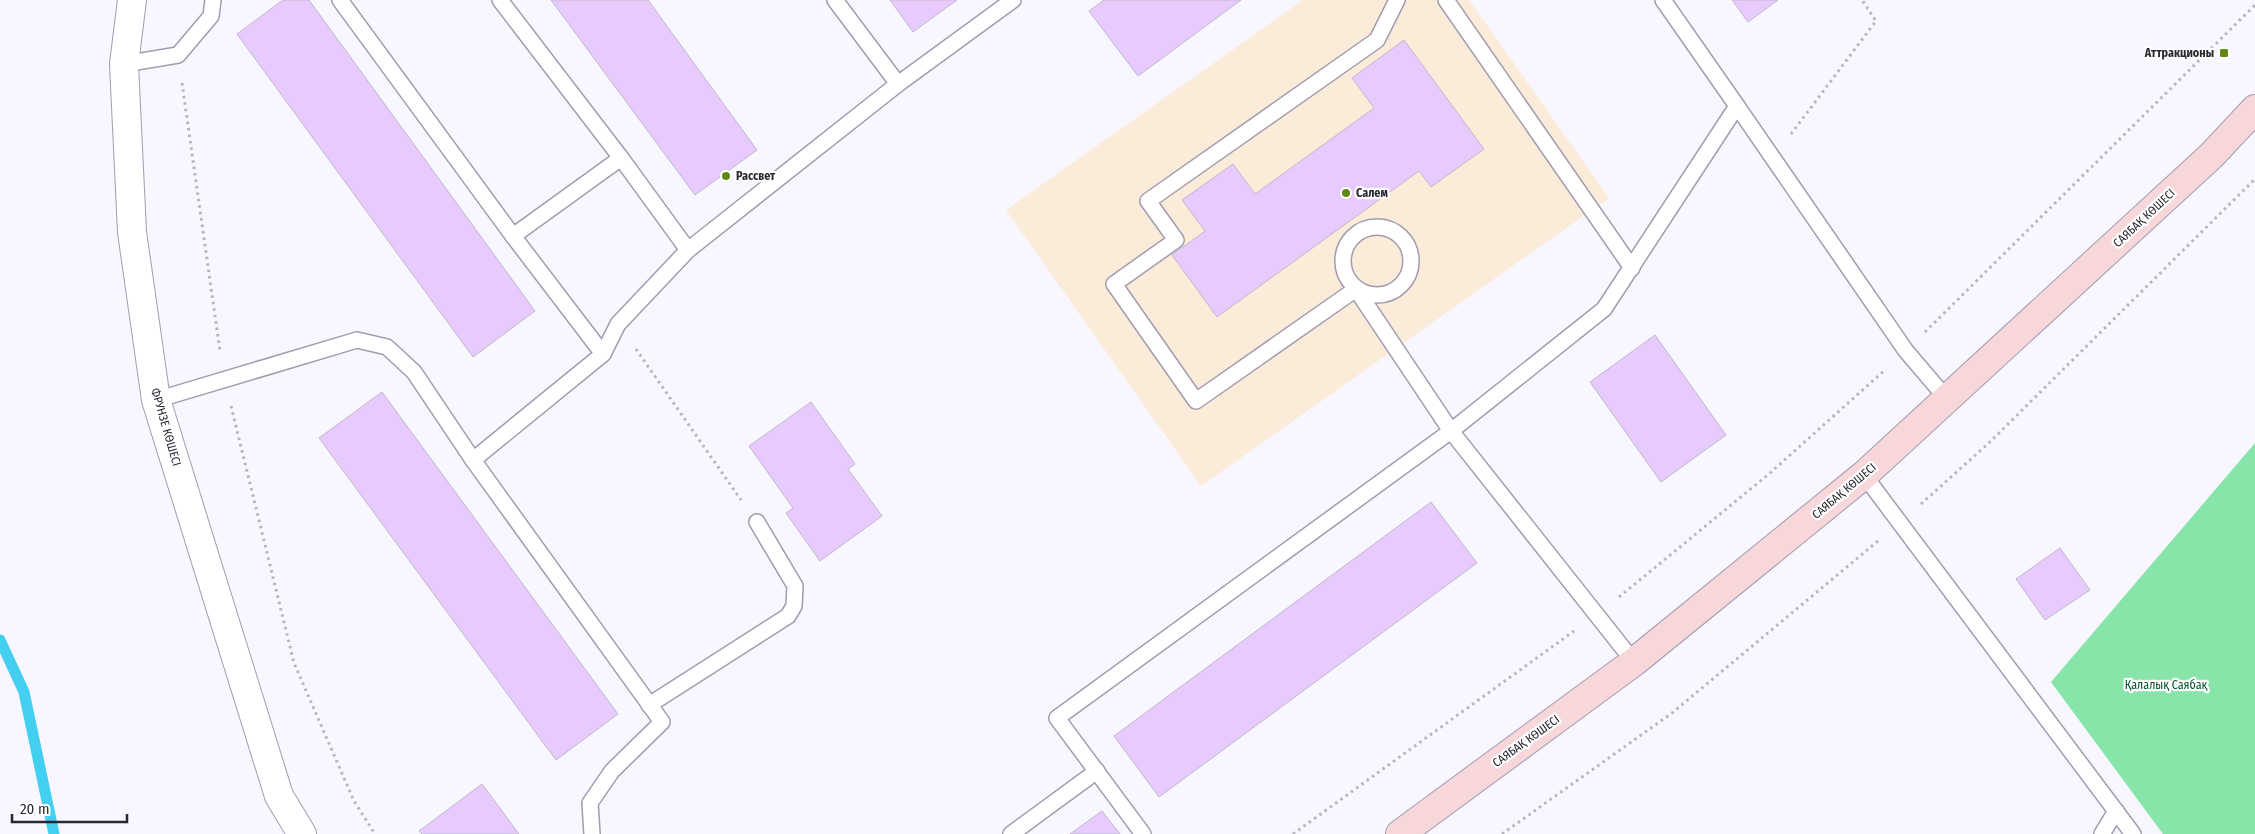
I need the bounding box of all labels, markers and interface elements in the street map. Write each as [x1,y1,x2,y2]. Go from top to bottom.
place label: Аттракционы [2144,46,2214,60]
marker: Аттракционы [2218,47,2230,59]
place label: Рассвет [736,169,776,183]
marker: Рассвет [720,170,732,182]
place label: Салем [1356,186,1388,200]
street label: САЯБАҚ КӨШЕСІ [2110,186,2178,250]
marker: Салем [1340,187,1352,199]
street label: ФРУНЗЕ КӨШЕСІ [148,386,184,468]
street label: САЯБАҚ КӨШЕСІ [1809,460,1879,522]
park label: Қалалық Саябақ [2125,678,2208,692]
street label: САЯБАҚ КӨШЕСІ [1490,712,1562,770]
scale bar [12,792,128,824]
text: 20 m [20,800,50,818]

